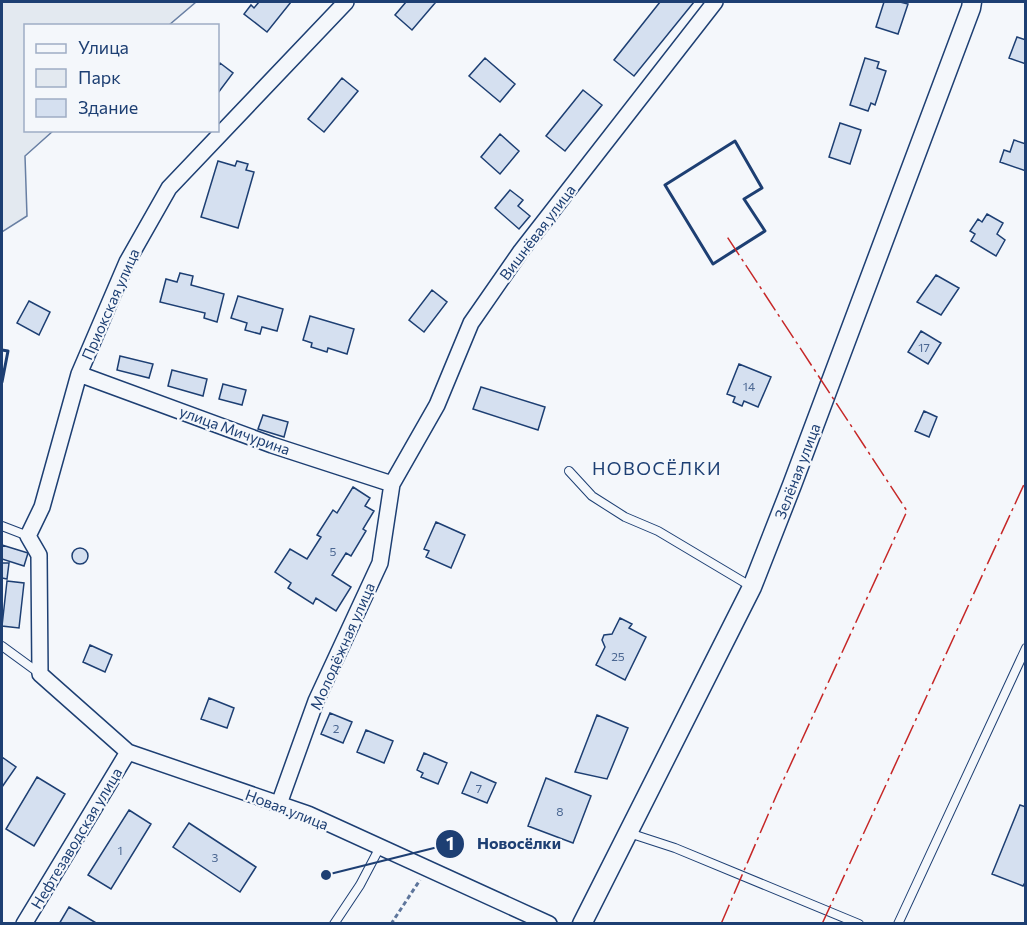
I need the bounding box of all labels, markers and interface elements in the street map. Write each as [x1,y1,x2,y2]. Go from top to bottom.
legend [24,24,219,132]
text: Улица [78,36,129,58]
text: Парк [78,66,121,88]
text: Здание [78,96,138,118]
street label: Вишнёвая улица [495,181,579,283]
street label: Приокская улица [77,245,143,363]
house number: 17 [918,340,930,354]
house number: 14 [743,379,755,393]
street label: улица Мичурина [177,402,293,458]
street label: Зелёная улица [770,421,824,521]
district label: НОВОСЁЛКИ [592,457,722,479]
house number: 5 [330,544,337,558]
street label: Молодёжная улица [306,580,378,712]
house number: 25 [611,649,625,663]
house number: 2 [333,721,340,735]
street label: Нефтезаводская улица [27,764,125,912]
house number: 7 [476,781,482,795]
street label: Новая улица [243,785,331,833]
house number: 8 [556,804,564,818]
callout: Новосёлки [435,827,573,861]
text: 1 [446,832,454,854]
text: Новосёлки [477,833,561,852]
house number: 1 [117,843,123,857]
house number: 3 [212,850,219,864]

